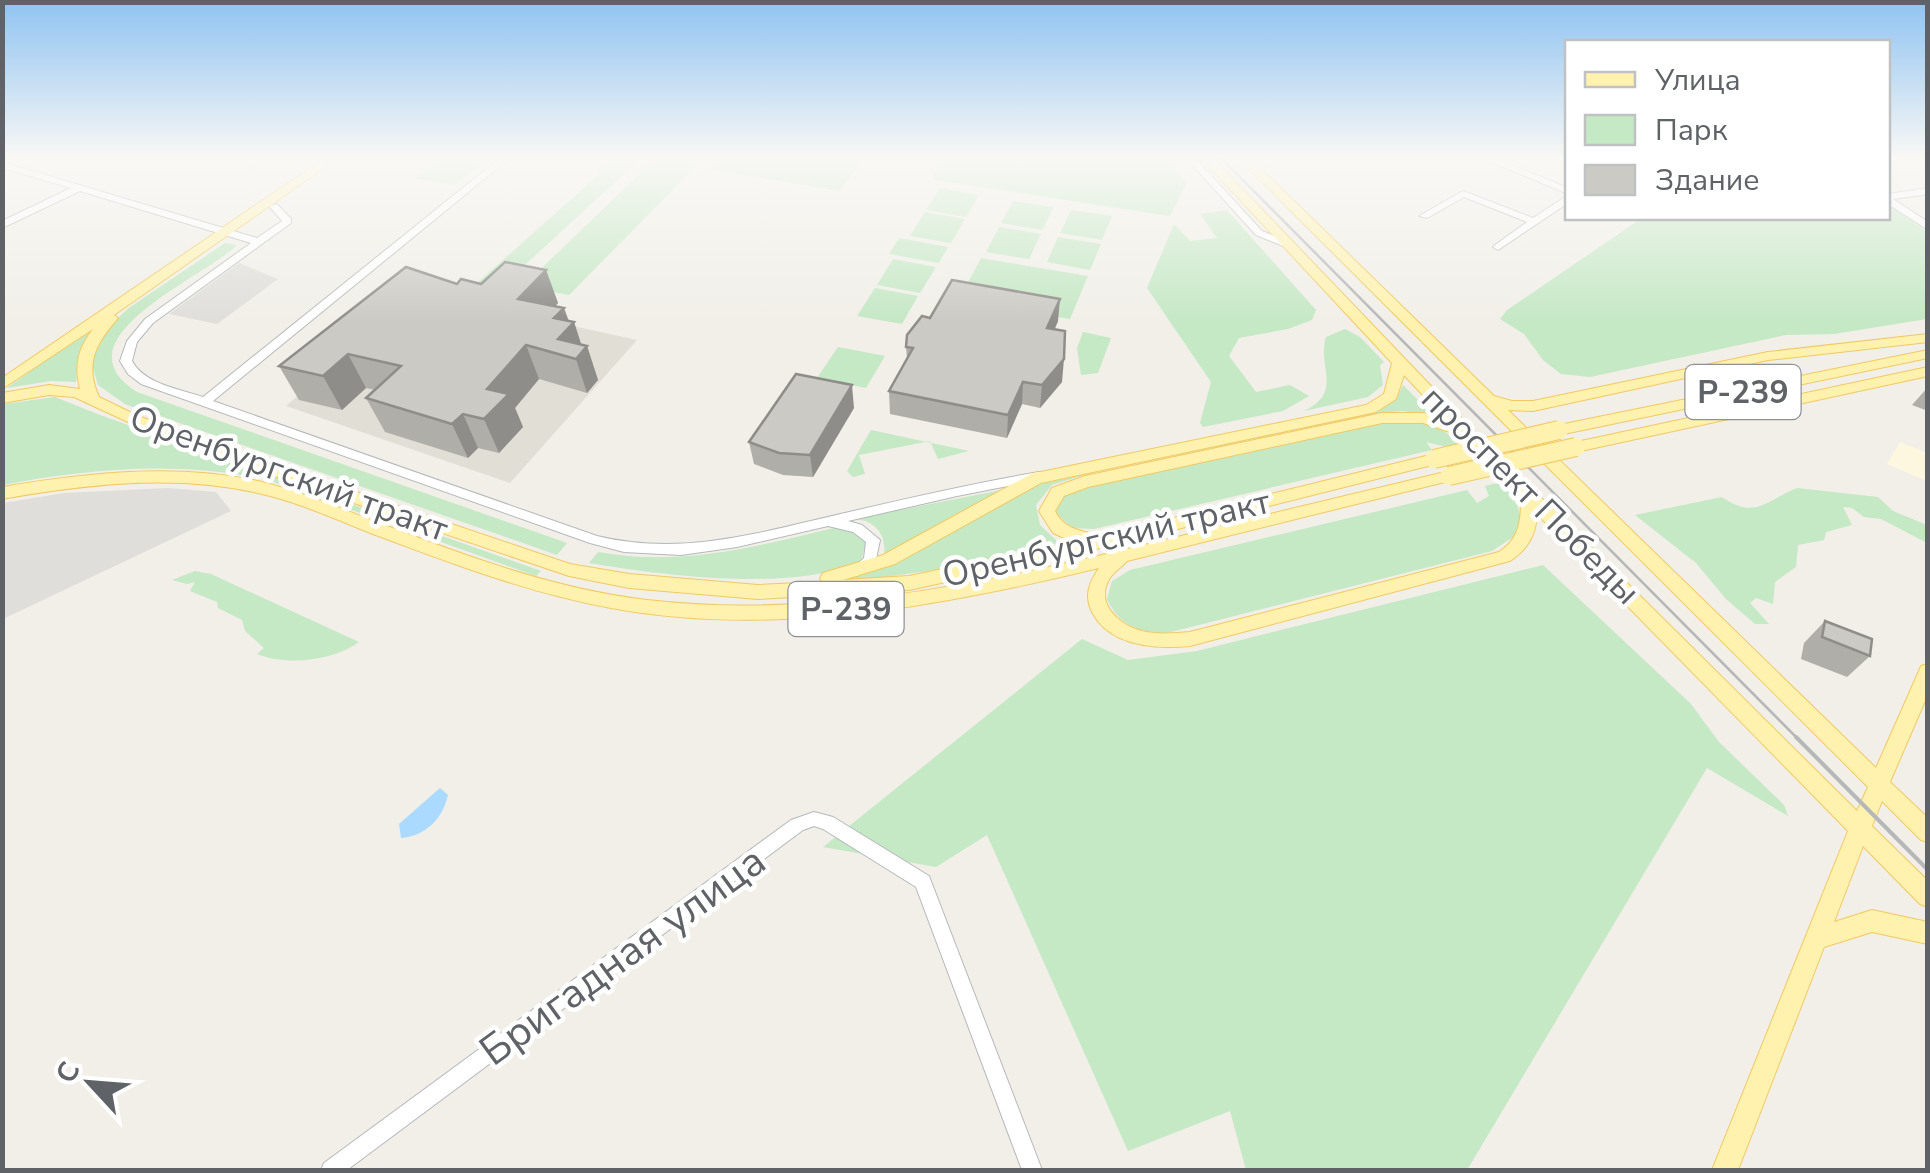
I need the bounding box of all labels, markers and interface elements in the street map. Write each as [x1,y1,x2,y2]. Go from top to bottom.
legend [1565,40,1890,220]
text: Улица [1654,60,1741,101]
text: Парк [1655,110,1728,151]
text: Здание [1655,160,1760,201]
road number: Р-239 [1686,365,1800,419]
street label: проспект Победы [1411,376,1650,615]
street label: Оренбургский тракт [123,394,455,553]
street label: Оренбургский тракт [938,478,1275,599]
road number: Р-239 [788,582,904,636]
street label: Бригадная улица [468,833,777,1079]
north arrow [40,1033,140,1133]
text: С [47,1056,90,1089]

